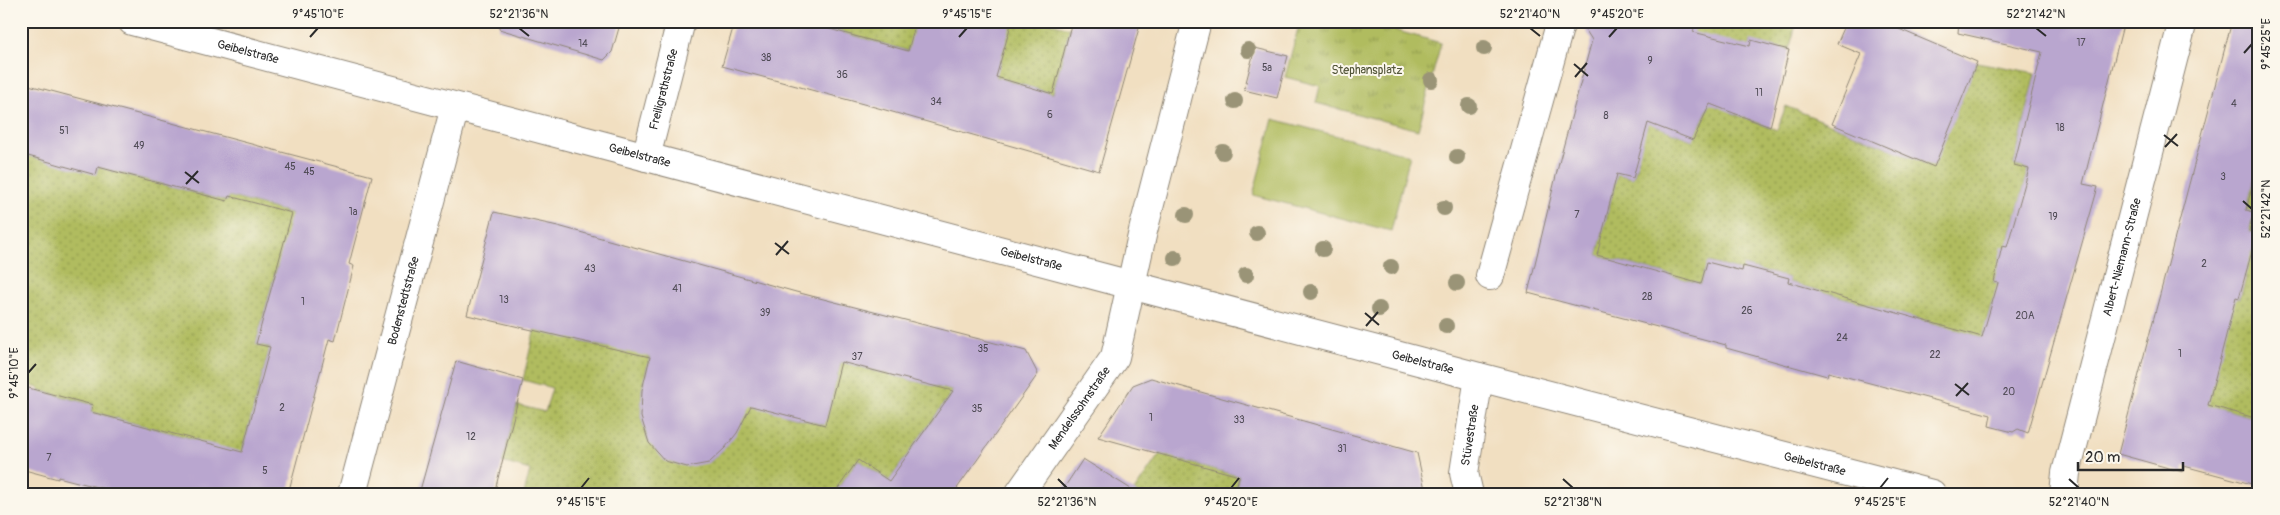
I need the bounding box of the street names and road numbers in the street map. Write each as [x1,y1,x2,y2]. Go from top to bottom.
street label: Geibelstraße [216,36,281,67]
street label: Freiligrathstraße [646,47,681,131]
street label: Geibelstraße [607,140,672,171]
street label: Albert-Niemann-Straße [2099,196,2144,318]
street label: Geibelstraße [999,243,1064,274]
street label: Bodenstedtstraße [384,255,422,347]
street label: Geibelstraße [1390,347,1455,377]
street label: Mendelssohnstraße [1045,364,1114,452]
street label: Stüvestraße [1458,403,1482,467]
street label: Geibelstraße [1782,449,1847,479]

